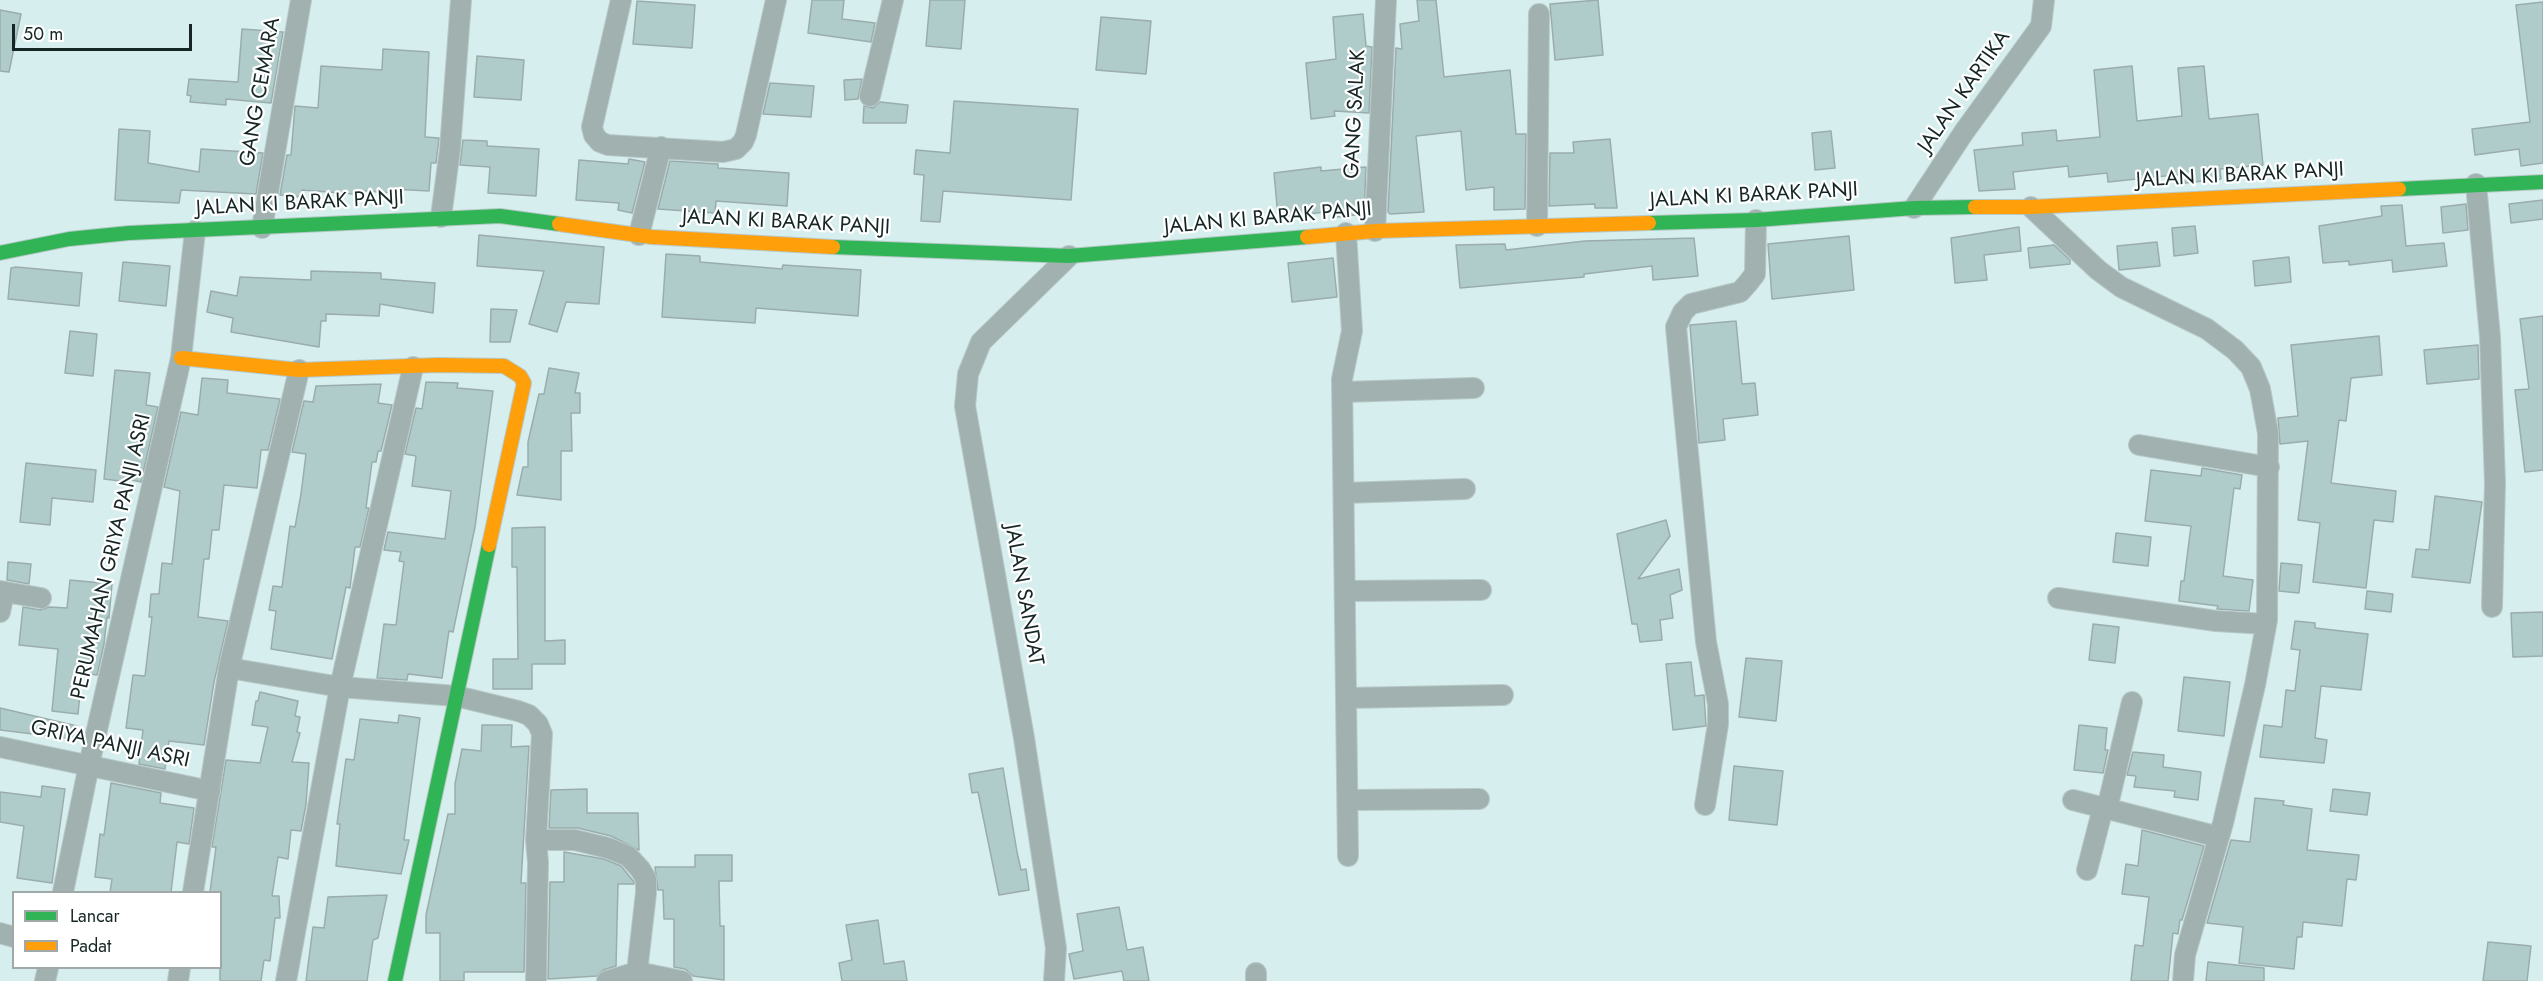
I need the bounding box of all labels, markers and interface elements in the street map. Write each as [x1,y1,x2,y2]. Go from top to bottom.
scale bar [15,12,195,50]
street label: GANG CEMARA [236,16,286,168]
text: 50 m [23,21,63,47]
street label: JALAN KARTIKA [1914,26,2016,158]
street label: GANG SALAK [1340,49,1372,179]
street label: JALAN KI BARAK PANJI [2135,158,2345,194]
street label: JALAN KI BARAK PANJI [1649,178,1859,214]
street label: JALAN KI BARAK PANJI [195,186,405,222]
street label: JALAN KI BARAK PANJI [1163,197,1373,241]
street label: JALAN KI BARAK PANJI [681,205,891,241]
street label: PERUMAHAN GRIYA PANJI ASRI [67,412,157,702]
street label: JALAN SANDAT [998,522,1048,668]
street label: GRIYA PANJI ASRI [28,716,192,774]
legend [12,891,222,969]
text: Lancar [70,903,120,929]
text: Padat [70,933,111,959]

